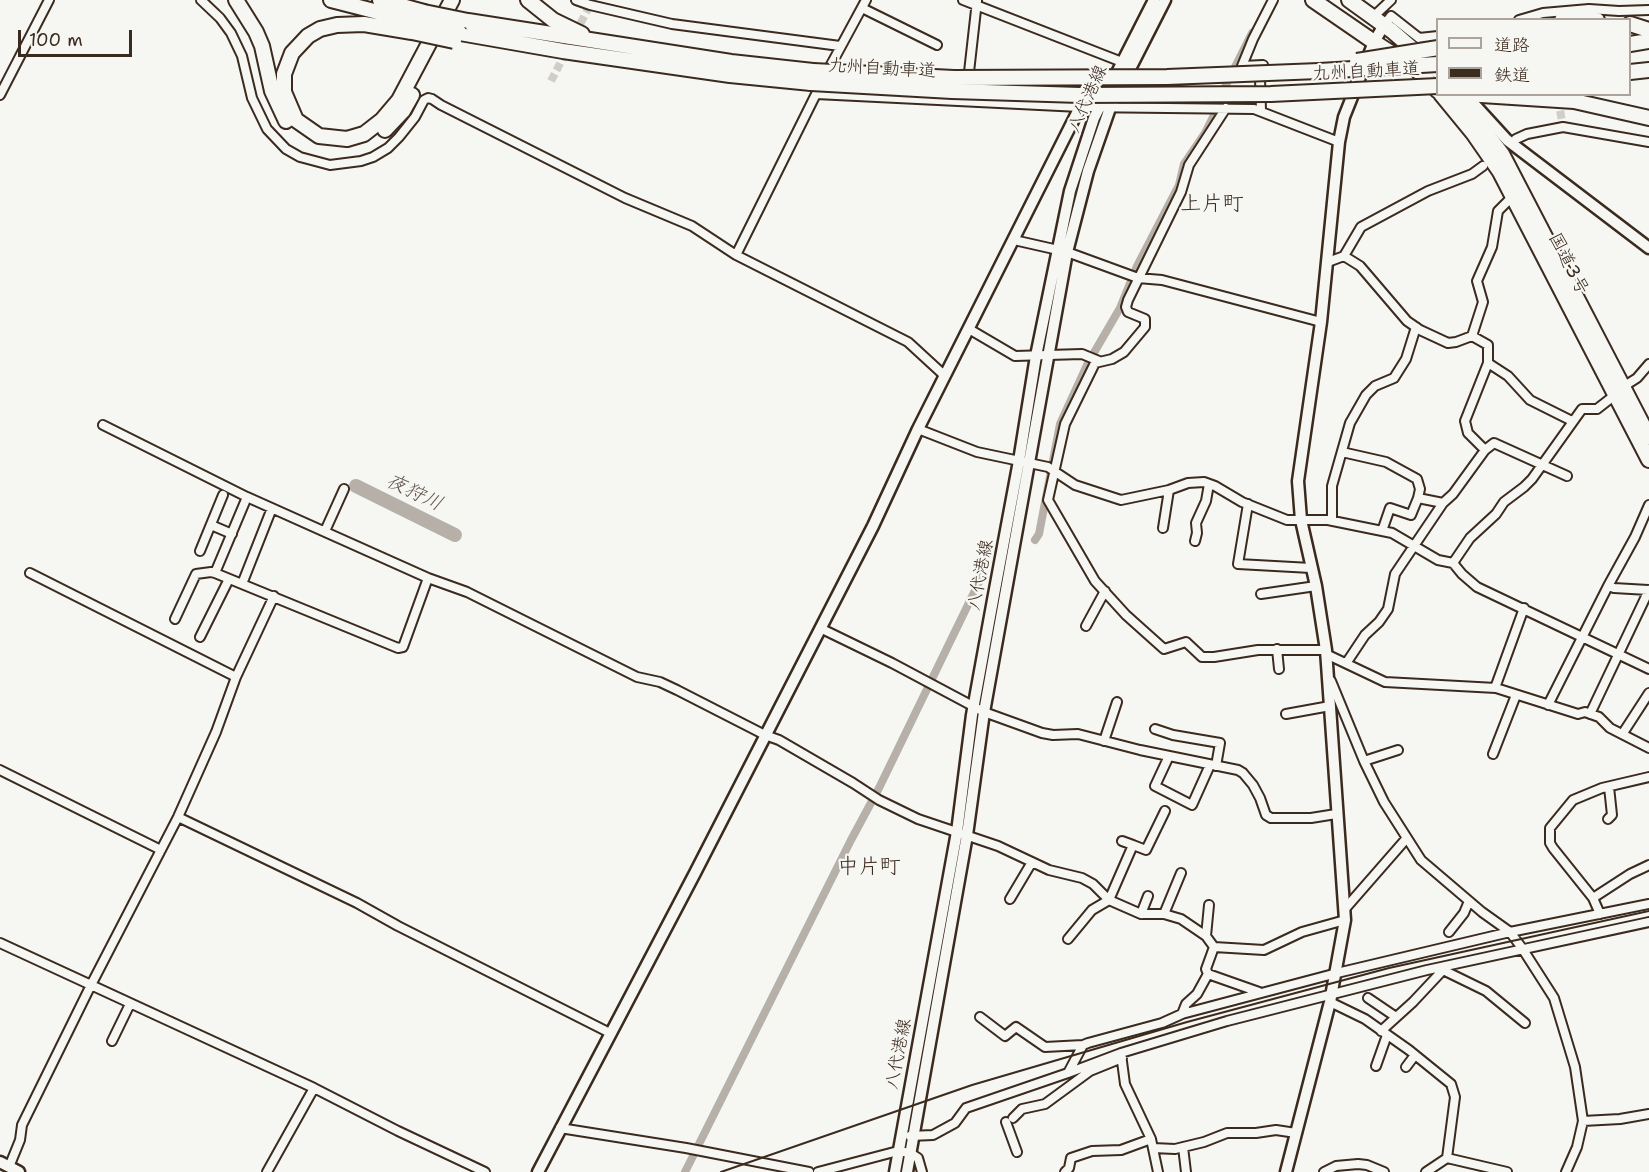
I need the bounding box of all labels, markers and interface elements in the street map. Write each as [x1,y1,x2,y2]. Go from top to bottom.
scale bar [21,18,135,56]
legend [1436,18,1631,96]
text: 100 m [29,28,83,52]
text: 道路 [1494,33,1530,57]
street label: 九州自動車道 [828,55,936,83]
street label: 九州自動車道 [1312,58,1420,86]
street label: 八代港線 [1063,62,1113,136]
text: 鉄道 [1494,63,1530,87]
district label: 上片町 [1181,192,1243,218]
street label: 国道3号 [1543,229,1593,299]
water label: 夜狩川 [382,469,446,517]
street label: 八代港線 [964,538,998,612]
district label: 中片町 [838,855,900,881]
street label: 八代港線 [882,1017,916,1091]

